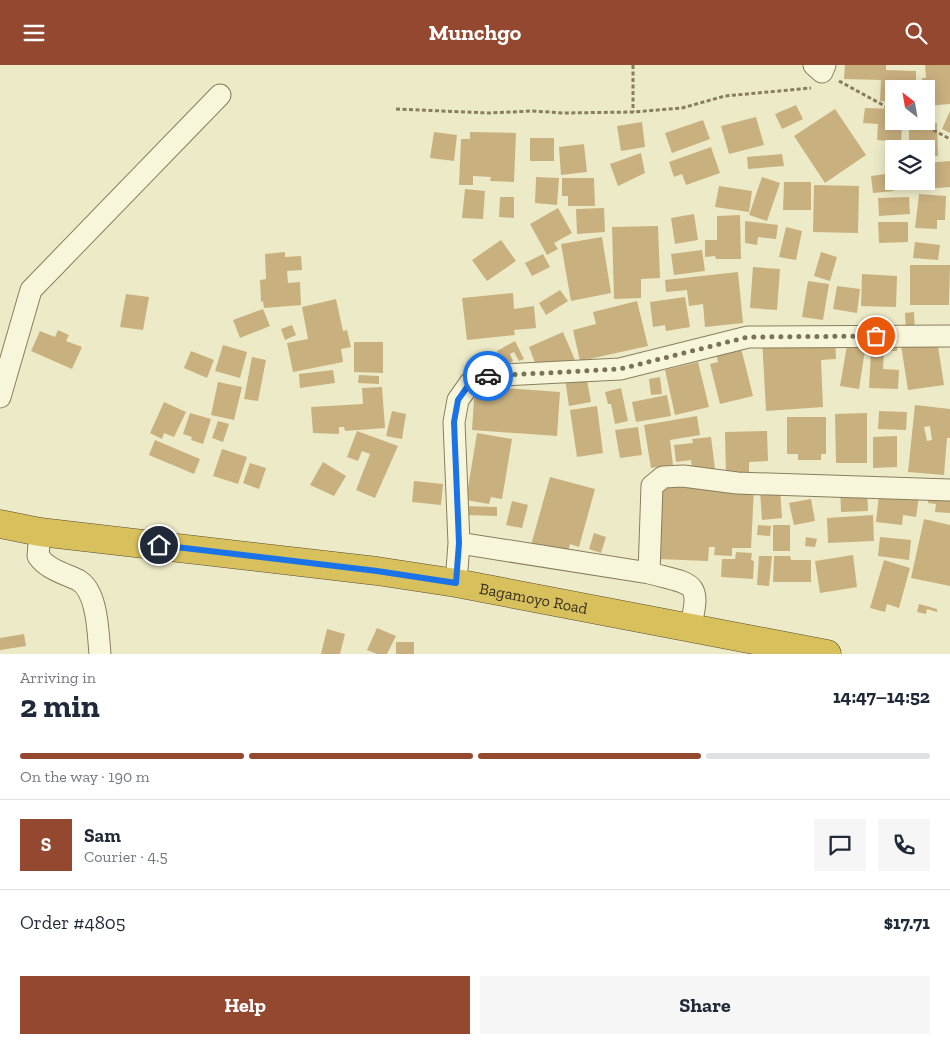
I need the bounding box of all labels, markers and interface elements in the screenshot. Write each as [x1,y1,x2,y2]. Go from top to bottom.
icon: menu [20,19,48,47]
text: Munchgo [429,19,521,46]
icon: search [902,19,930,47]
north arrow [885,80,935,130]
map controls [885,80,935,190]
button: layers [885,140,935,190]
pin [855,315,897,357]
icon: bag [862,322,890,350]
courier [463,351,513,401]
icon: car [474,362,502,390]
pin [138,524,180,566]
icon: home [145,531,173,559]
street label: Bagamoyo Road [478,578,590,618]
text: Arriving in [20,668,96,687]
text: 14:47–14:52 [833,685,930,708]
text: 2 min [20,687,100,725]
text: On the way · 190 m [20,767,150,786]
button: chat [814,819,866,871]
button: phone [878,819,930,871]
text: Sam [84,824,121,847]
text: S [41,833,51,856]
text: Courier · 4.5 [84,847,168,866]
text: Order #4805 [20,911,126,934]
text: $17.71 [884,911,930,934]
button: Help [20,976,470,1034]
button: Share [480,976,930,1034]

